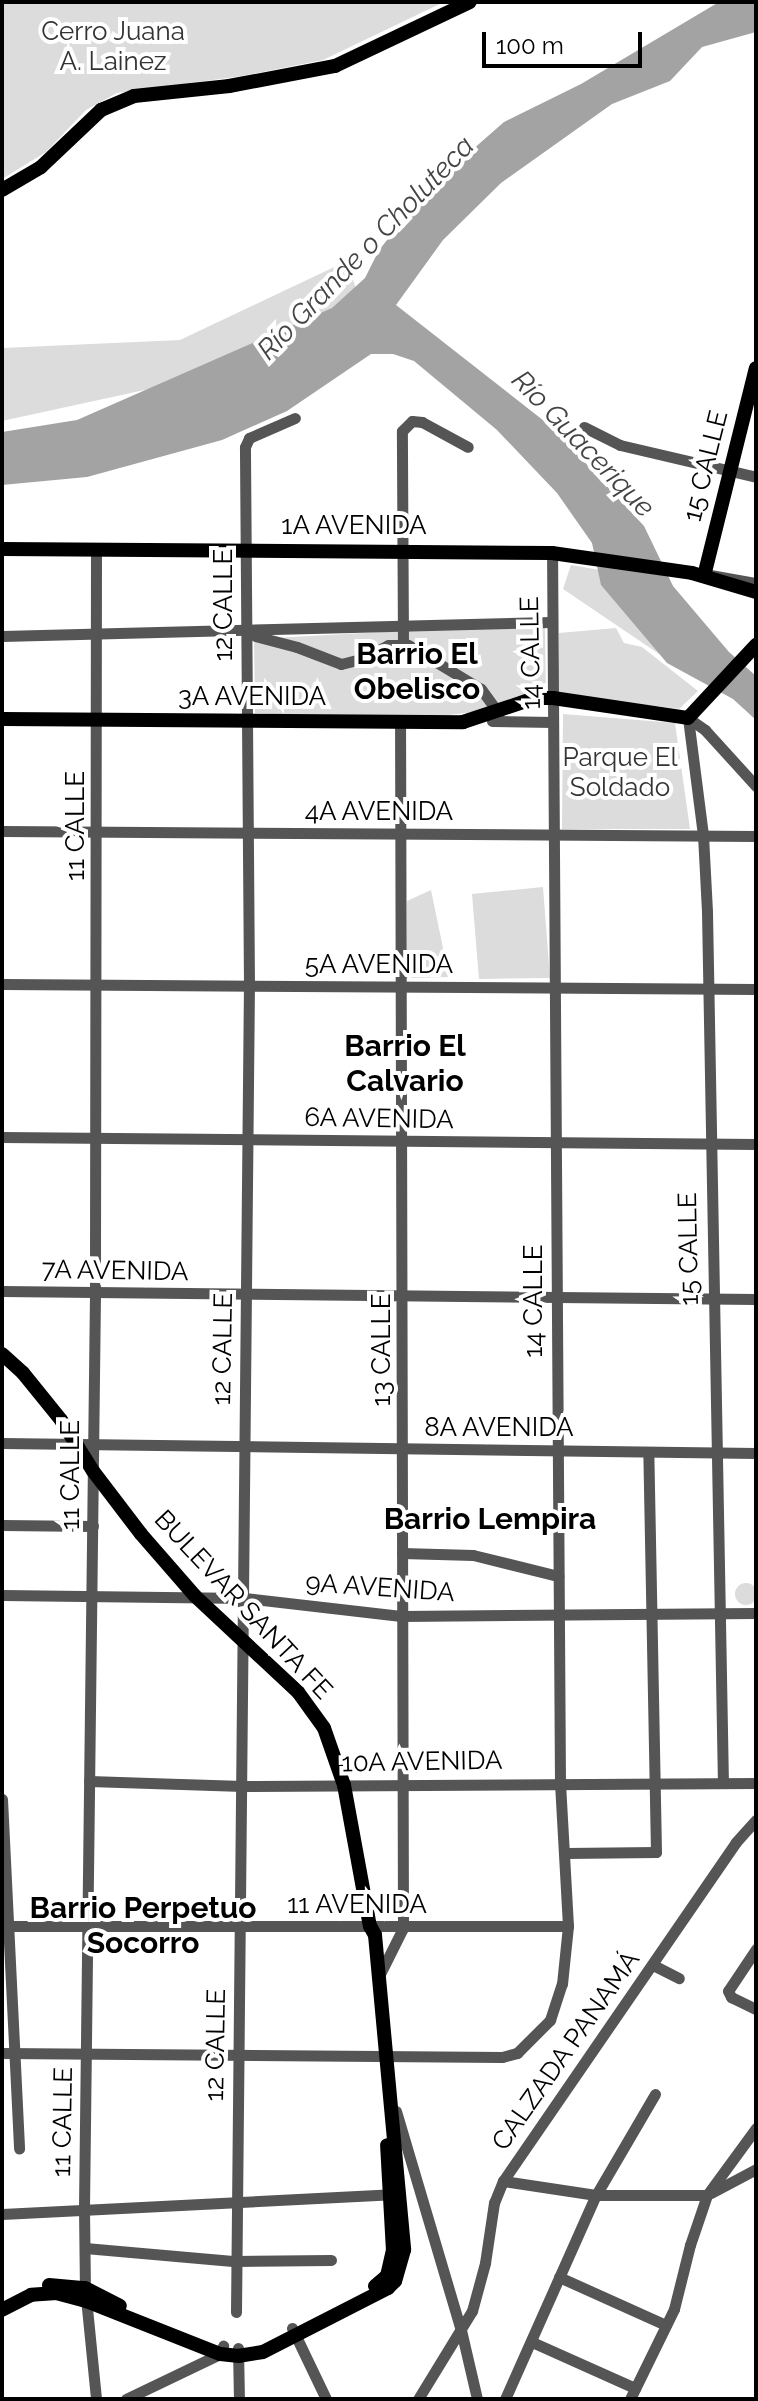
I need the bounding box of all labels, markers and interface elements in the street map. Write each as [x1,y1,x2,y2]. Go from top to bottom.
park label: Cerro Juana A. Lainez [41,16,185,78]
scale bar [486,16,646,66]
text: 100 m [496,31,564,60]
water label: Río Grande o Choluteca [251,129,481,367]
water label: Río Guacerique [505,364,661,524]
street label: 15 CALLE [677,407,735,525]
street label: 1A AVENIDA [281,510,427,542]
street label: 12 CALLE [208,549,240,661]
street label: 14 CALLE [514,596,548,710]
district label: Barrio El Obelisco [354,636,480,706]
street label: 3A AVENIDA [177,681,327,713]
park label: Parque El Soldado [562,742,678,804]
street label: 11 CALLE [60,771,92,881]
street label: 4A AVENIDA [304,796,454,828]
street label: 5A AVENIDA [304,949,454,981]
district label: Barrio El Calvario [344,1028,466,1098]
street label: 6A AVENIDA [303,1102,455,1136]
street label: 15 CALLE [672,1192,706,1306]
street label: 14 CALLE [518,1244,550,1358]
street label: 7A AVENIDA [40,1254,190,1288]
street label: 12 CALLE [206,1292,240,1406]
street label: 13 CALLE [366,1294,398,1406]
street label: 8A AVENIDA [424,1412,574,1444]
street label: 11 CALLE [55,1420,87,1530]
district label: Barrio Lempira [384,1501,596,1537]
street label: BULEVAR SANTA FE [147,1504,339,1706]
street label: 9A AVENIDA [304,1567,456,1609]
street label: 10A AVENIDA [341,1745,503,1779]
street label: 11 AVENIDA [287,1889,427,1921]
district label: Barrio Perpetuo Socorro [30,1890,256,1960]
street label: CALZADA PANAMÁ [485,1945,647,2157]
street label: 12 CALLE [199,1988,233,2102]
street label: 11 CALLE [46,2067,80,2177]

